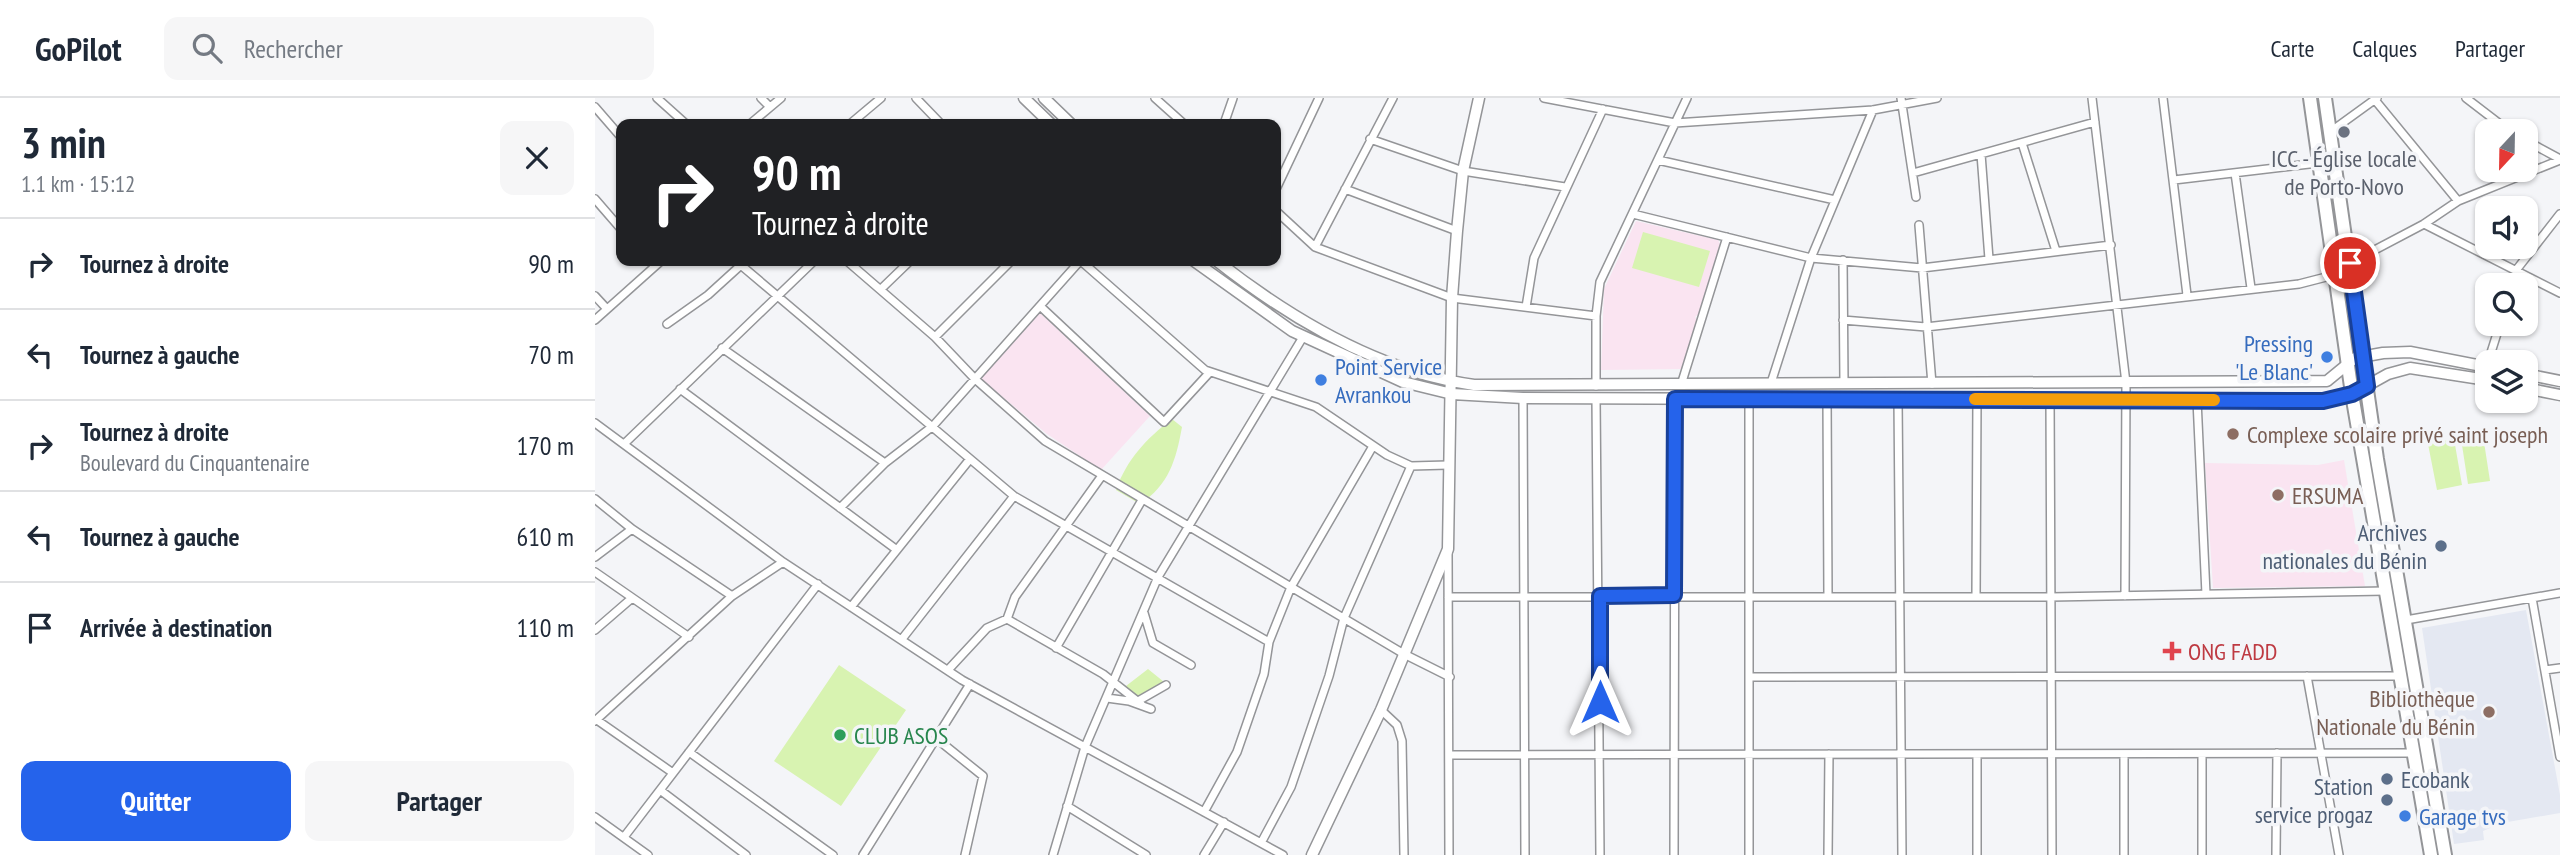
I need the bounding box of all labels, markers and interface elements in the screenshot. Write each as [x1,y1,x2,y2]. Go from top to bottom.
search box [164,17,654,80]
text: GoPilot [35,27,122,70]
icon: search [188,29,226,67]
text: Rechercher [244,32,343,65]
text: Carte [2271,33,2314,64]
text: Calques [2352,33,2417,64]
text: Partager [2455,33,2525,64]
text: 3 min [21,115,106,170]
north arrow [2475,119,2537,182]
map controls [2475,119,2538,413]
button: close [500,121,574,195]
marker: ICC - Église locale de Porto-Novo [2336,124,2352,140]
text: 90 m [752,140,841,204]
place label: ICC - Église locale de Porto-Novo [2271,143,2417,202]
icon: right [637,147,728,238]
text: 1.1 km · 15:12 [21,169,135,198]
button: sound [2475,196,2538,259]
text: Tournez à droite [752,202,929,244]
pin [2320,233,2380,293]
icon: arrive [2331,244,2369,282]
icon: right [21,245,59,283]
text: Tournez à droite [80,247,229,280]
text: 90 m [528,247,574,280]
button: search [2475,273,2538,336]
place label: Pressing 'Le Blanc' [2235,328,2313,387]
icon: left [21,336,59,374]
text: Tournez à gauche [80,338,240,371]
text: 70 m [528,338,574,371]
marker: Pressing 'Le Blanc' [2319,349,2335,365]
button: layers [2475,350,2538,413]
place label: Point Service Avrankou [1335,351,1442,410]
marker: Point Service Avrankou [1313,372,1329,388]
text: Tournez à droite [80,415,229,448]
place label: Complexe scolaire privé saint joseph [2247,419,2548,450]
marker: Complexe scolaire privé saint joseph [2225,426,2241,442]
icon: right [21,427,59,465]
text: 170 m [516,429,574,462]
text: Boulevard du Cinquantenaire [80,448,310,477]
place label: ERSUMA [2292,480,2364,511]
marker: ERSUMA [2270,487,2286,503]
place label: Archives nationales du Bénin [2262,517,2427,576]
icon: left [21,518,59,556]
text: Tournez à gauche [80,520,240,553]
text: 610 m [516,520,574,553]
marker: Archives nationales du Bénin [2433,538,2449,554]
icon: arrive [21,609,59,647]
text: Arrivée à destination [80,611,272,644]
text: 110 m [516,611,574,644]
place label: ONG FADD [2188,636,2277,667]
marker: ONG FADD [2162,641,2182,661]
position arrow [1563,665,1637,739]
place label: Bibliothèque Nationale du Bénin [2316,683,2475,742]
marker: Bibliothèque Nationale du Bénin [2481,704,2497,720]
place label: CLUB ASOS [854,720,948,751]
marker: CLUB ASOS [832,727,848,743]
button: Quitter [21,761,291,841]
button: Partager [305,761,574,841]
place label: Ecobank [2401,764,2470,795]
place label: Station service progaz [2255,771,2373,830]
marker: Ecobank [2379,771,2395,787]
marker: Station service progaz [2379,792,2395,808]
place label: Garage tvs [2419,801,2506,832]
marker: Garage tvs [2397,808,2413,824]

